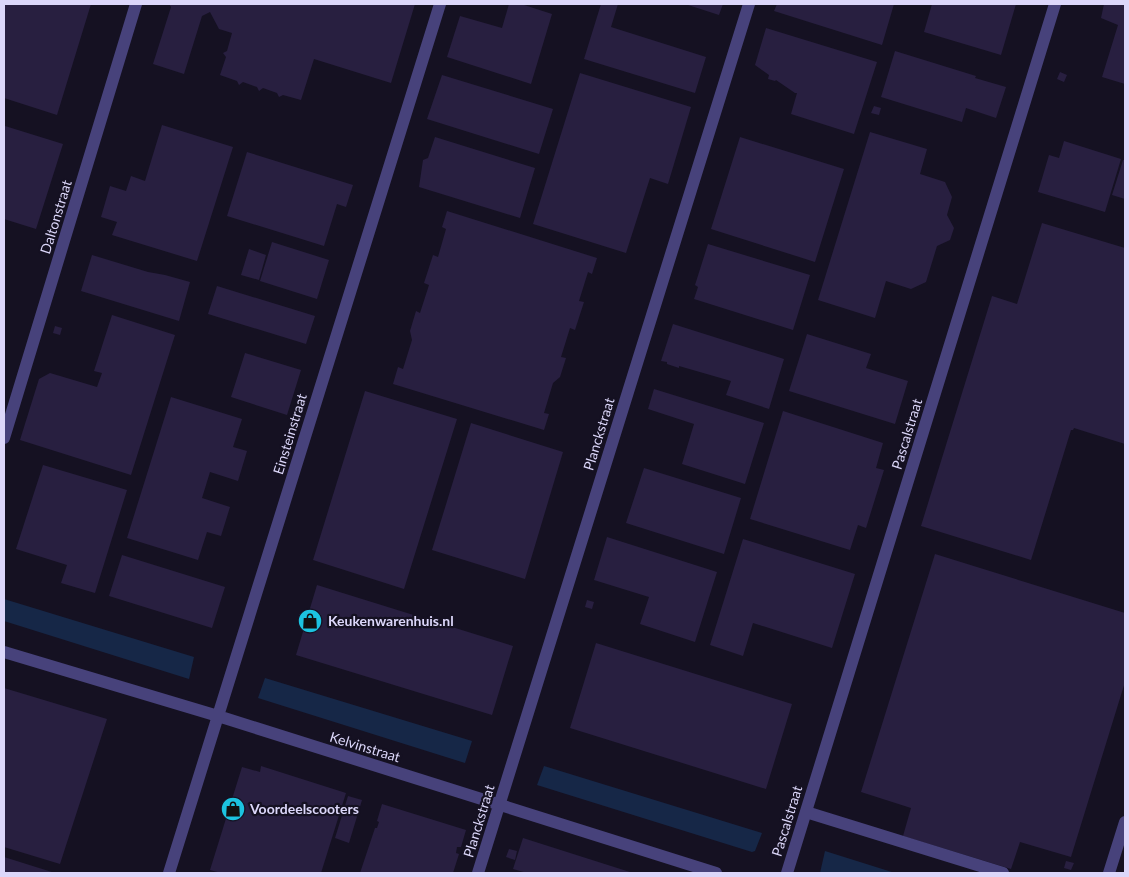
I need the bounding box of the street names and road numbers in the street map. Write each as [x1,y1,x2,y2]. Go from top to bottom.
street label: Daltonstraat [36,178,75,256]
street label: Einsteinstraat [269,391,310,476]
street label: Planckstraat [579,395,618,472]
street label: Pascalstraat [888,396,925,471]
street label: Kelvinstraat [328,728,402,765]
street label: Planckstraat [459,782,498,859]
street label: Pascalstraat [768,783,805,858]

